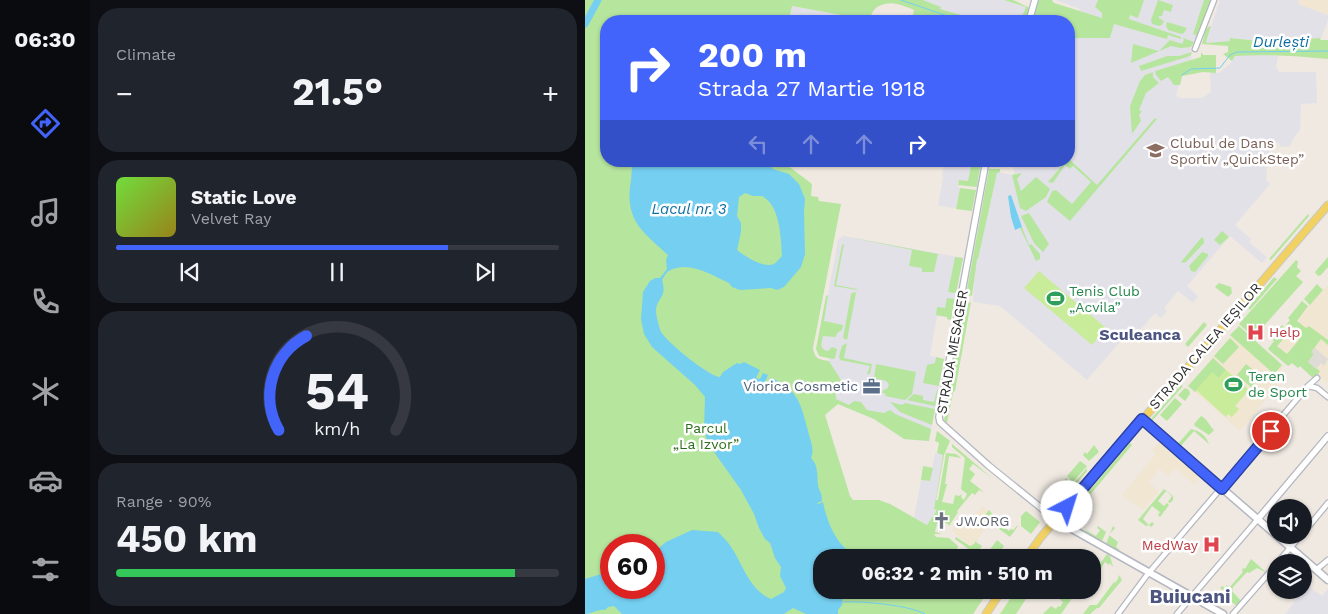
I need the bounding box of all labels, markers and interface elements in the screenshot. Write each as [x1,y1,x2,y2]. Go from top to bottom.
text: 06:30 [14,27,76,52]
water label: Durlești [1253,33,1310,51]
text: 200 m [698,34,807,76]
icon: right [615,35,680,100]
text: Climate [116,45,176,64]
text: 21.5° [292,70,383,114]
text: Strada 27 Martie 1918 [698,76,926,101]
text: − [116,77,133,110]
text: + [542,77,559,110]
icon: directions [28,106,63,141]
icon: left [744,130,772,158]
icon: ahead [797,130,825,158]
icon: ahead [850,130,878,158]
icon: right [903,130,931,158]
place label: Clubul de Dans Sportiv „QuickStep” [1170,135,1304,167]
school or university icon: Clubul de Dans Sportiv „QuickStep” [1146,141,1166,161]
text: Static Love [191,186,296,209]
icon: music [28,195,63,230]
water label: Lacul nr. 3 [652,200,726,218]
text: Velvet Ray [191,209,271,228]
icon: previous [176,258,204,286]
icon: pause [323,258,351,286]
icon: next [471,258,499,286]
street label: STRADA CALEA IEȘILOR [1146,279,1265,413]
place label: Tenis Club „Acvila” [1069,283,1140,315]
icon: phone [28,284,63,319]
street label: STRADA MESAGER [933,289,971,415]
sports icon: Tenis Club „Acvila” [1045,289,1065,309]
hospital icon: Help [1245,322,1265,342]
place label: Help [1269,324,1300,340]
district label: Sculeanca [1099,325,1181,344]
text: 54 [306,361,369,422]
place label: Teren de Sport [1248,368,1307,400]
icon: climate [28,374,63,409]
sports icon: Teren de Sport [1224,374,1244,394]
office icon: Viorica Cosmetic [862,376,882,396]
place label: Viorica Cosmetic [743,378,858,394]
pin [1250,410,1292,452]
icon: arrive [1257,417,1285,445]
text: km/h [314,418,361,439]
park label: Parcul „La Izvor” [673,420,739,452]
icon: car [28,463,63,498]
position arrow [1040,480,1092,532]
text: Range · 90% [116,492,211,511]
map controls [1267,499,1312,599]
button: sound [1267,499,1312,544]
church icon: JW.ORG [932,511,952,531]
place label: JW.ORG [956,513,1009,529]
text: 450 km [116,517,257,561]
speed limit sign: 60 [600,534,665,599]
hospital icon: MedWay [1202,535,1222,555]
place label: MedWay [1142,537,1199,553]
icon: filters [28,552,63,587]
button: layers [1267,554,1312,599]
text: 06:32 · 2 min · 510 m [861,562,1053,585]
district label: Buiucani [1149,585,1231,608]

